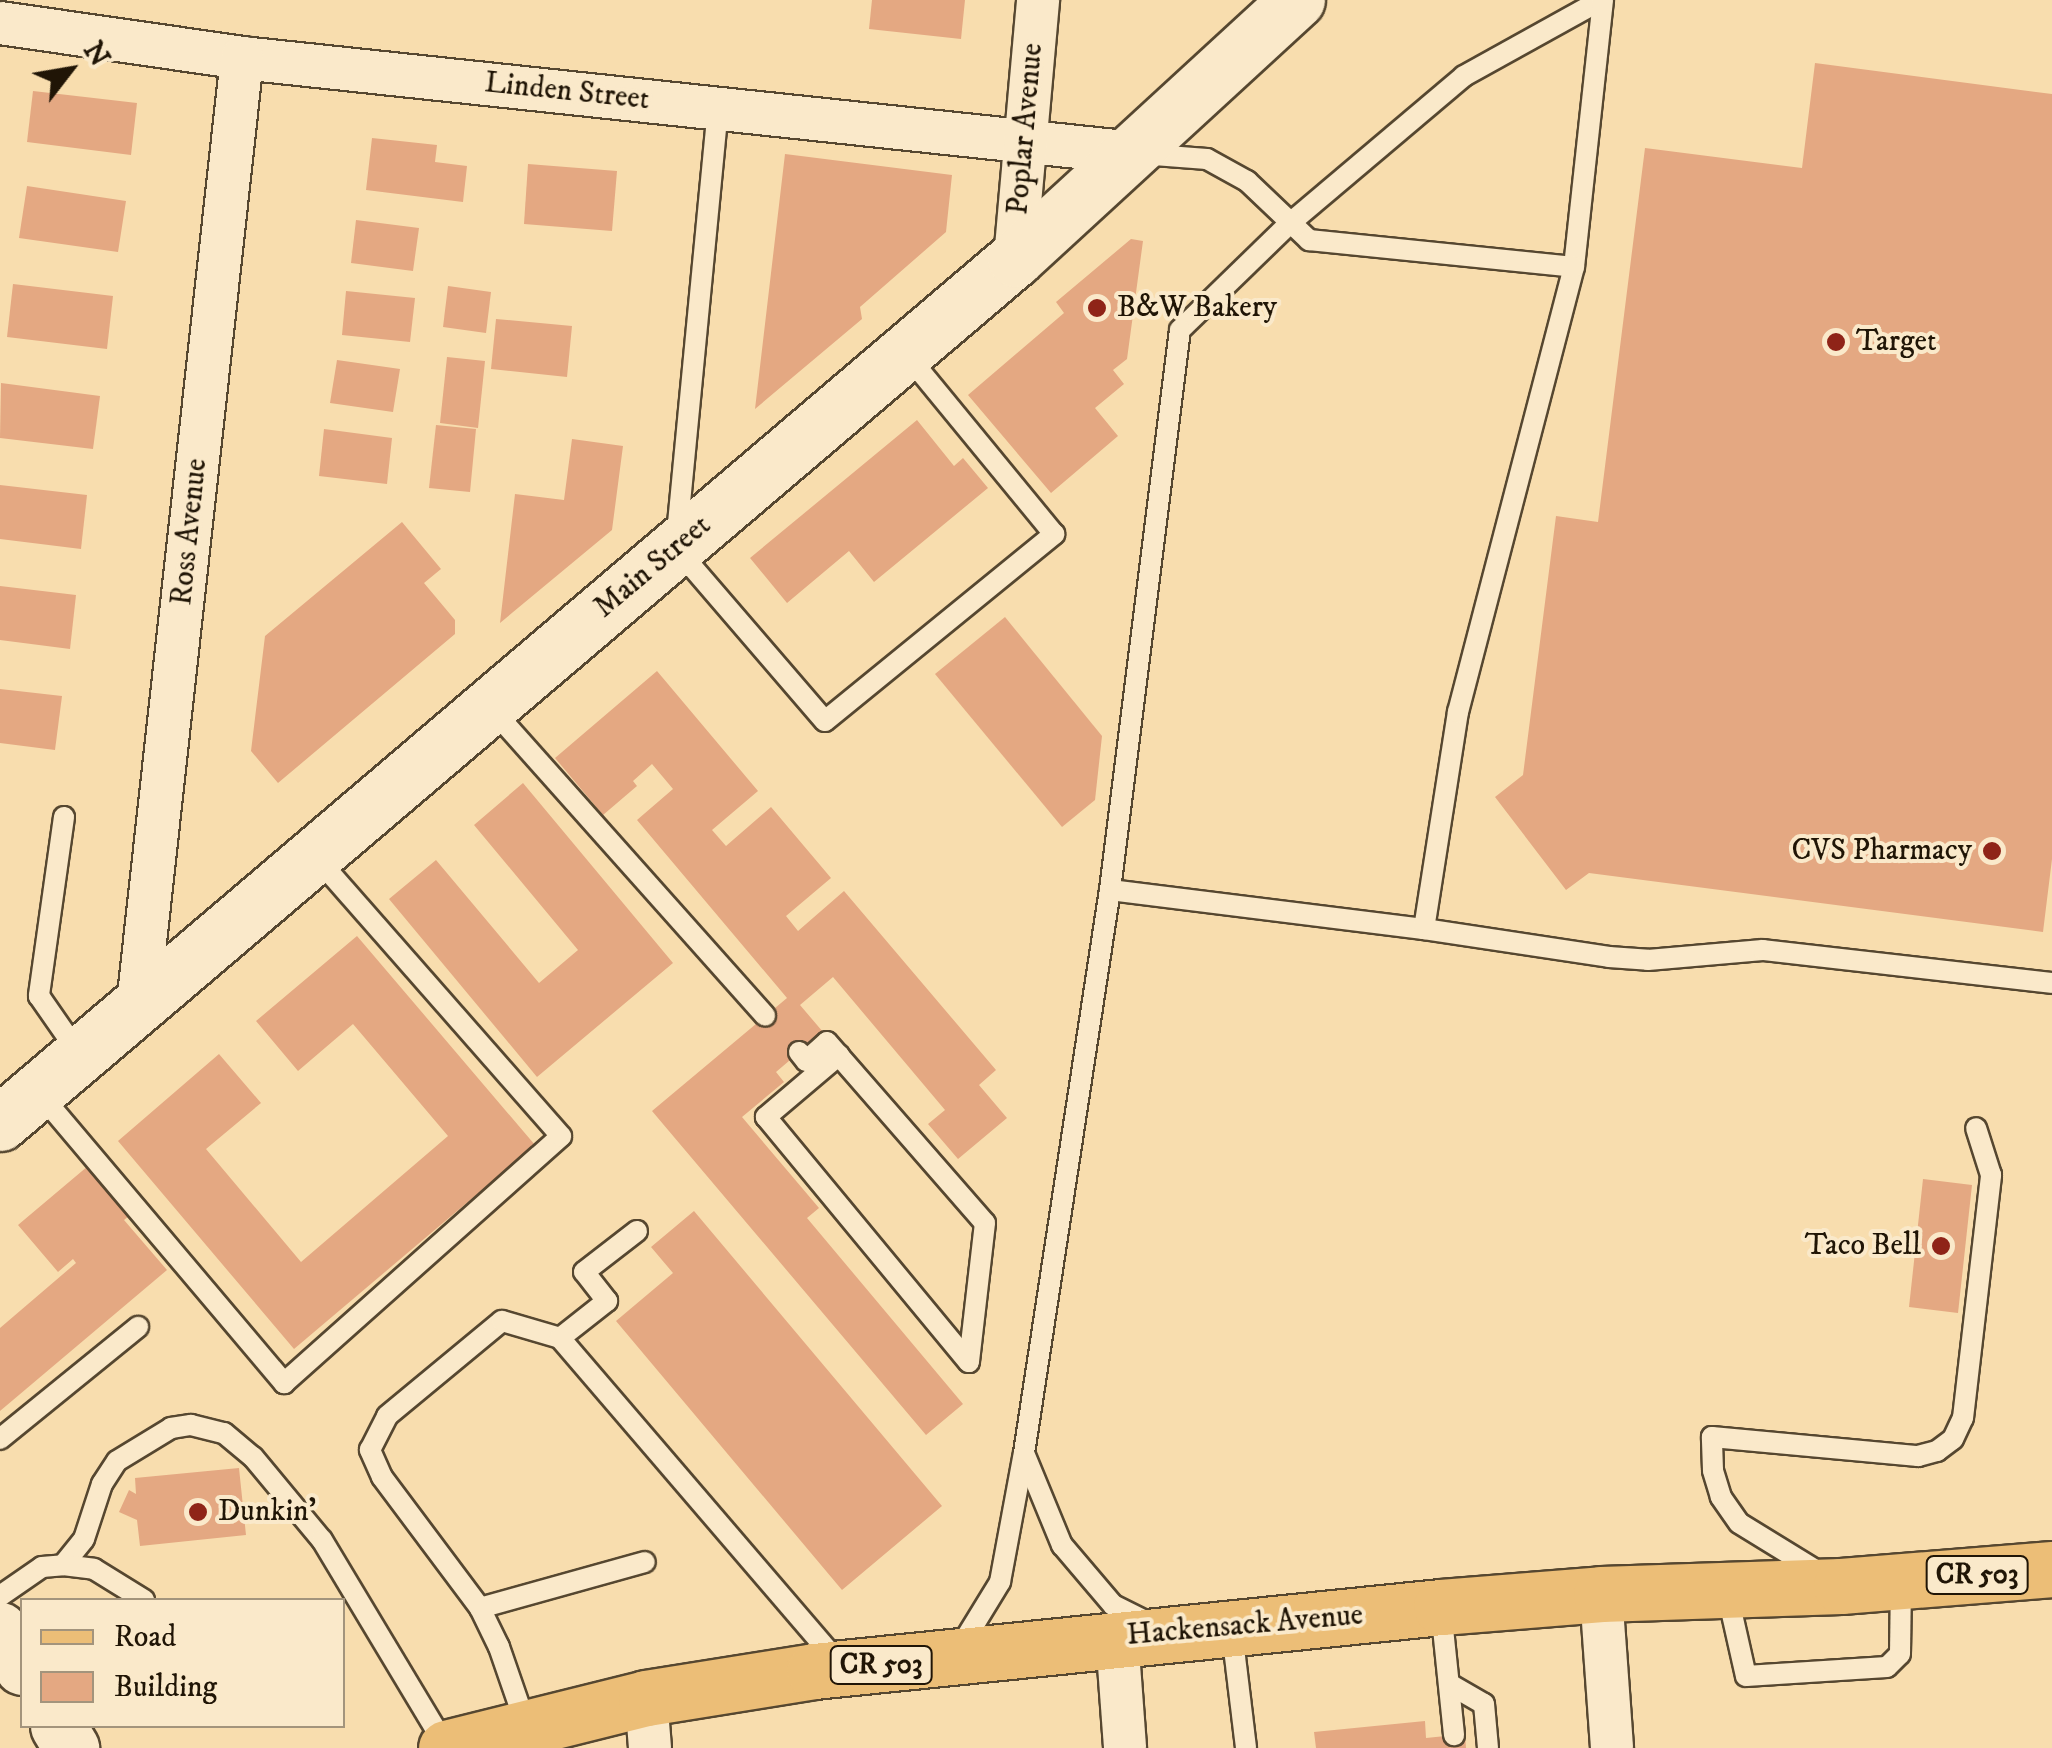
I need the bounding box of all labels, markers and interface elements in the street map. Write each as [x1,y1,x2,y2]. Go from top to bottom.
north arrow [20,20,120,120]
text: N [75,35,117,73]
street label: Poplar Avenue [1001,42,1051,216]
street label: Linden Street [483,65,651,119]
place label: B&W Bakery [1117,290,1277,326]
marker: B&W Bakery [1086,297,1108,319]
place label: Target [1856,324,1937,360]
marker: Target [1825,331,1847,353]
street label: Ross Avenue [164,457,216,607]
street label: Main Street [587,508,719,626]
place label: CVS Pharmacy [1791,833,1972,869]
marker: CVS Pharmacy [1981,840,2003,862]
place label: Taco Bell [1805,1228,1921,1264]
marker: Taco Bell [1930,1235,1952,1257]
place label: Dunkin' [218,1494,316,1530]
marker: Dunkin' [187,1501,209,1523]
road number: CR 503 [1924,1552,2030,1598]
legend [20,1598,345,1728]
street label: Hackensack Avenue [1125,1598,1365,1654]
text: Road [114,1619,176,1656]
road number: CR 503 [828,1642,934,1688]
text: Building [114,1669,217,1706]

